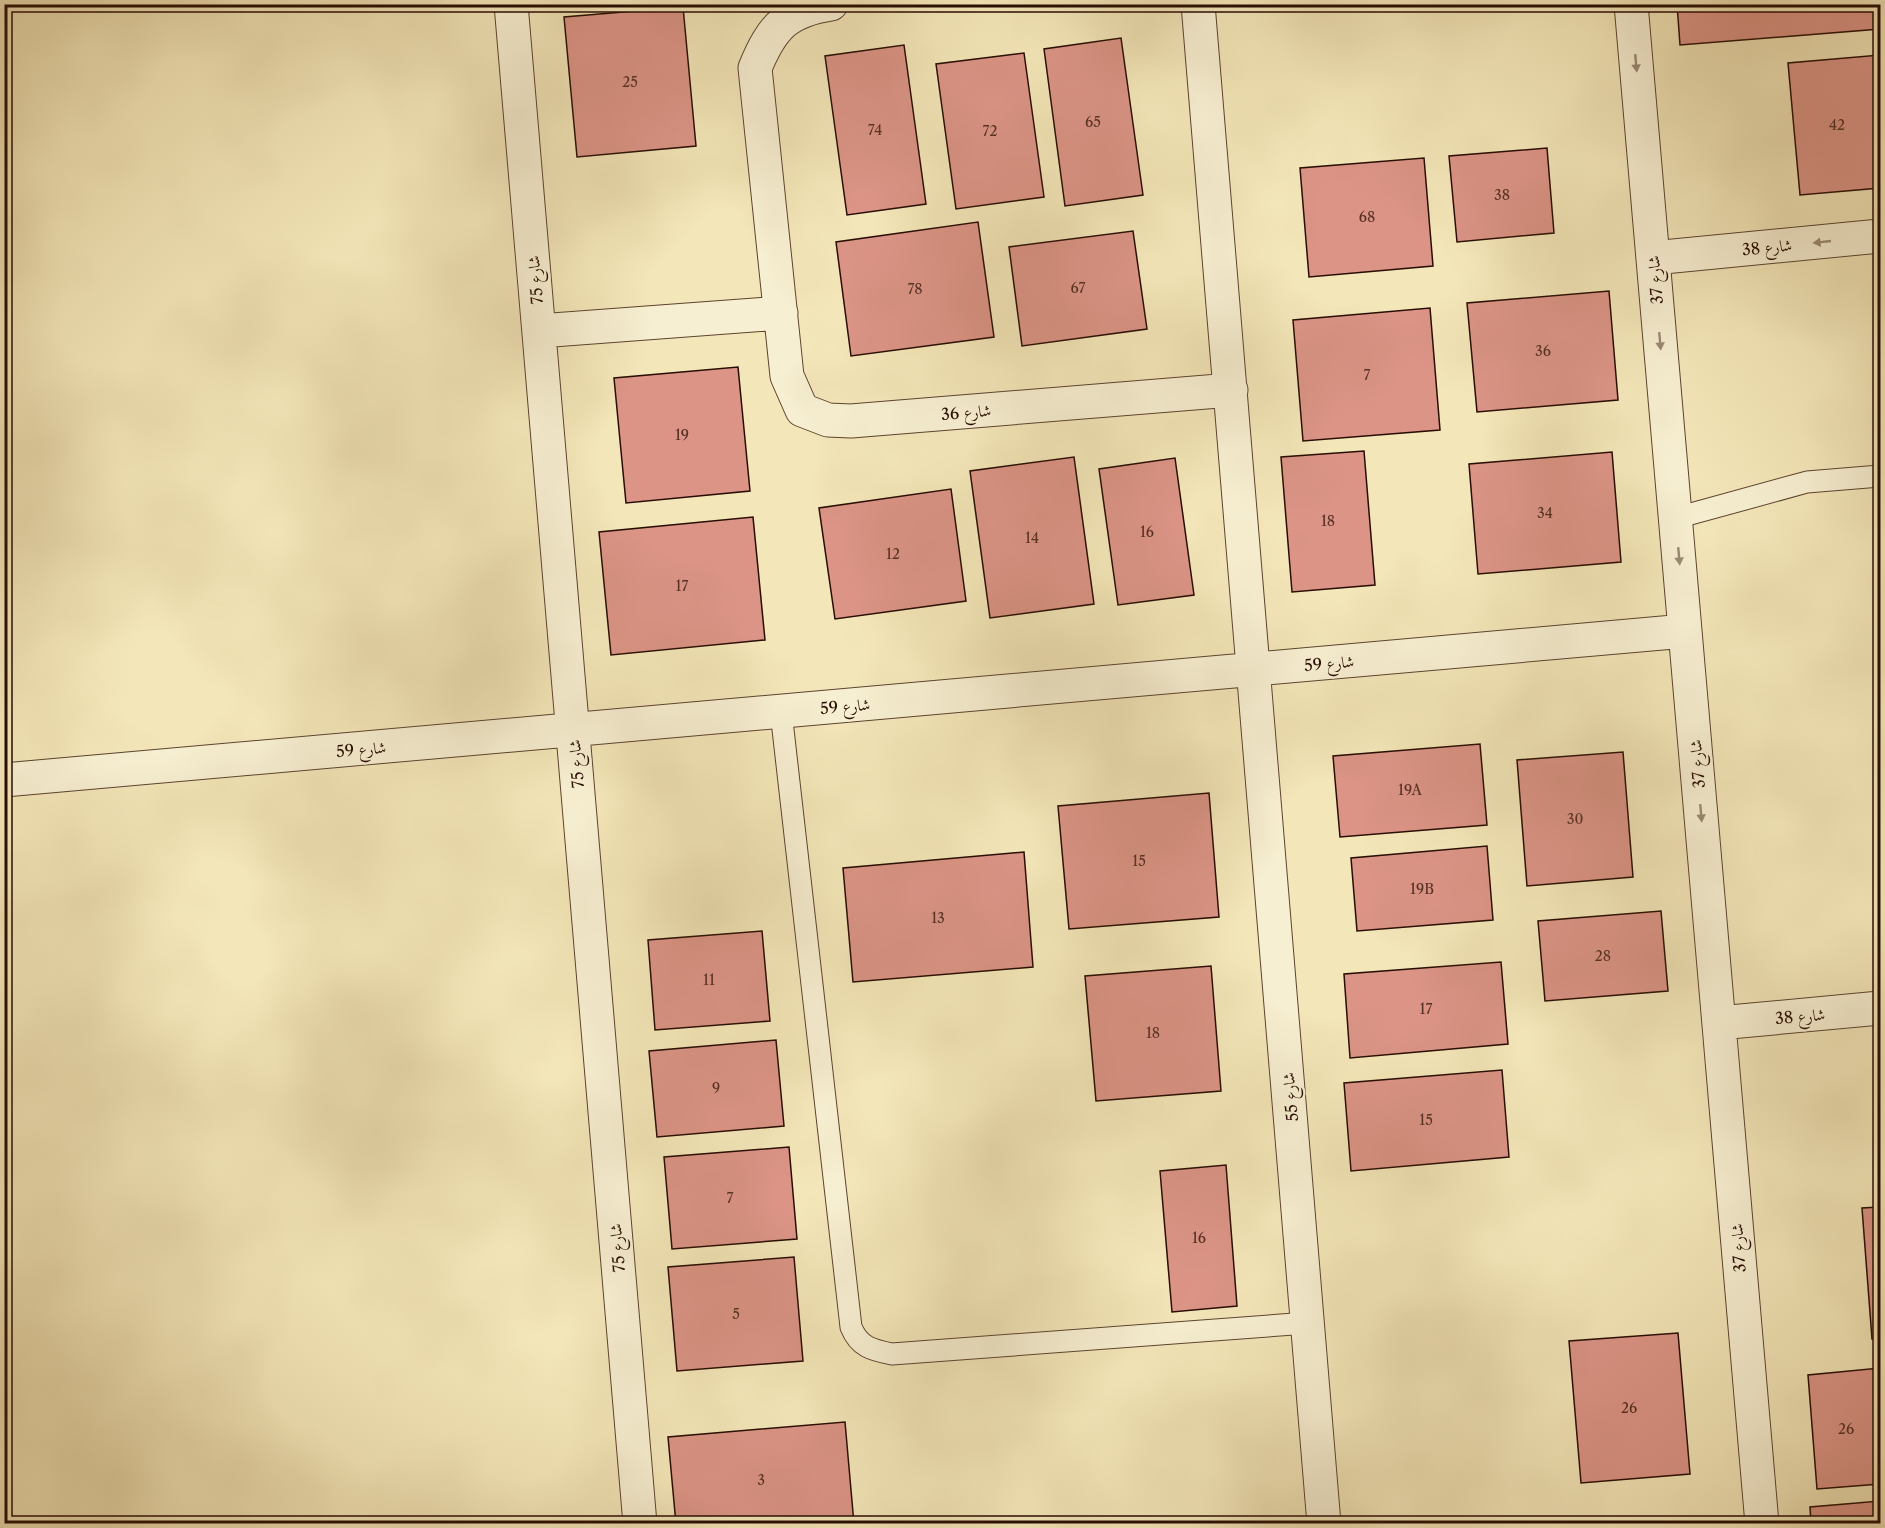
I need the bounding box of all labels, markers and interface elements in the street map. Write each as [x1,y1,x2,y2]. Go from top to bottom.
one-way arrow [1632,53,1641,72]
house number: 25 [622,73,638,91]
house number: 65 [1085,113,1101,131]
house number: 42 [1829,116,1845,134]
house number: 74 [868,121,882,139]
house number: 72 [983,122,997,140]
house number: 38 [1494,186,1510,204]
house number: 68 [1359,208,1375,226]
street label: شارع 38 [1741,234,1793,264]
one-way arrow [1813,237,1832,247]
street label: شارع 37 [1643,254,1671,305]
street label: شارع 75 [523,255,551,305]
house number: 67 [1071,279,1086,297]
house number: 78 [907,280,923,298]
one-way arrow [1655,331,1665,350]
house number: 36 [1535,342,1551,360]
house number: 7 [1364,366,1371,384]
street label: شارع 36 [940,400,992,428]
house number: 19 [675,426,689,444]
house number: 34 [1537,504,1553,522]
house number: 18 [1321,512,1335,530]
house number: 16 [1140,523,1154,541]
house number: 14 [1025,529,1039,547]
house number: 12 [886,545,900,563]
one-way arrow [1674,546,1684,565]
house number: 17 [676,577,688,595]
street label: شارع 59 [1303,651,1355,679]
street label: شارع 59 [819,694,871,722]
street label: شارع 59 [335,737,387,765]
street label: شارع 37 [1685,738,1713,789]
street label: شارع 75 [564,739,592,789]
house number: 19A [1398,781,1423,799]
one-way arrow [1696,804,1706,823]
house number: 30 [1567,810,1583,828]
house number: 15 [1132,852,1146,870]
house number: 19B [1410,880,1434,898]
house number: 13 [931,909,945,927]
house number: 28 [1595,947,1611,965]
house number: 11 [703,971,715,989]
house number: 17 [1420,1000,1432,1018]
street label: شارع 38 [1774,1004,1826,1032]
house number: 18 [1146,1024,1160,1042]
street label: شارع 55 [1278,1071,1306,1122]
house number: 9 [712,1079,720,1097]
house number: 15 [1419,1111,1433,1129]
house number: 7 [727,1189,734,1207]
street label: شارع 75 [605,1223,633,1273]
street label: شارع 37 [1726,1223,1754,1273]
house number: 16 [1192,1229,1206,1247]
house number: 5 [732,1305,740,1323]
house number: 26 [1621,1399,1637,1417]
house number: 26 [1838,1420,1854,1438]
house number: 3 [757,1471,765,1489]

